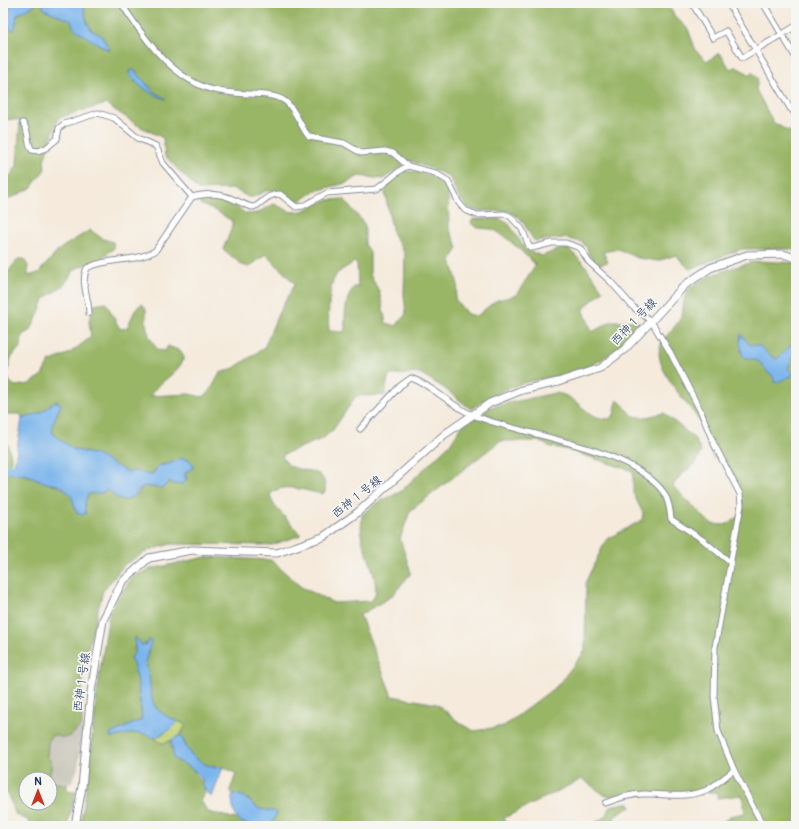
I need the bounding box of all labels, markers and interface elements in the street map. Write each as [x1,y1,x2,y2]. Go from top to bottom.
street label: 西神１号線 [608,295,660,349]
street label: 西神１号線 [329,472,385,522]
street label: 西神１号線 [70,651,94,713]
north arrow [18,771,58,811]
text: N [34,775,42,788]

